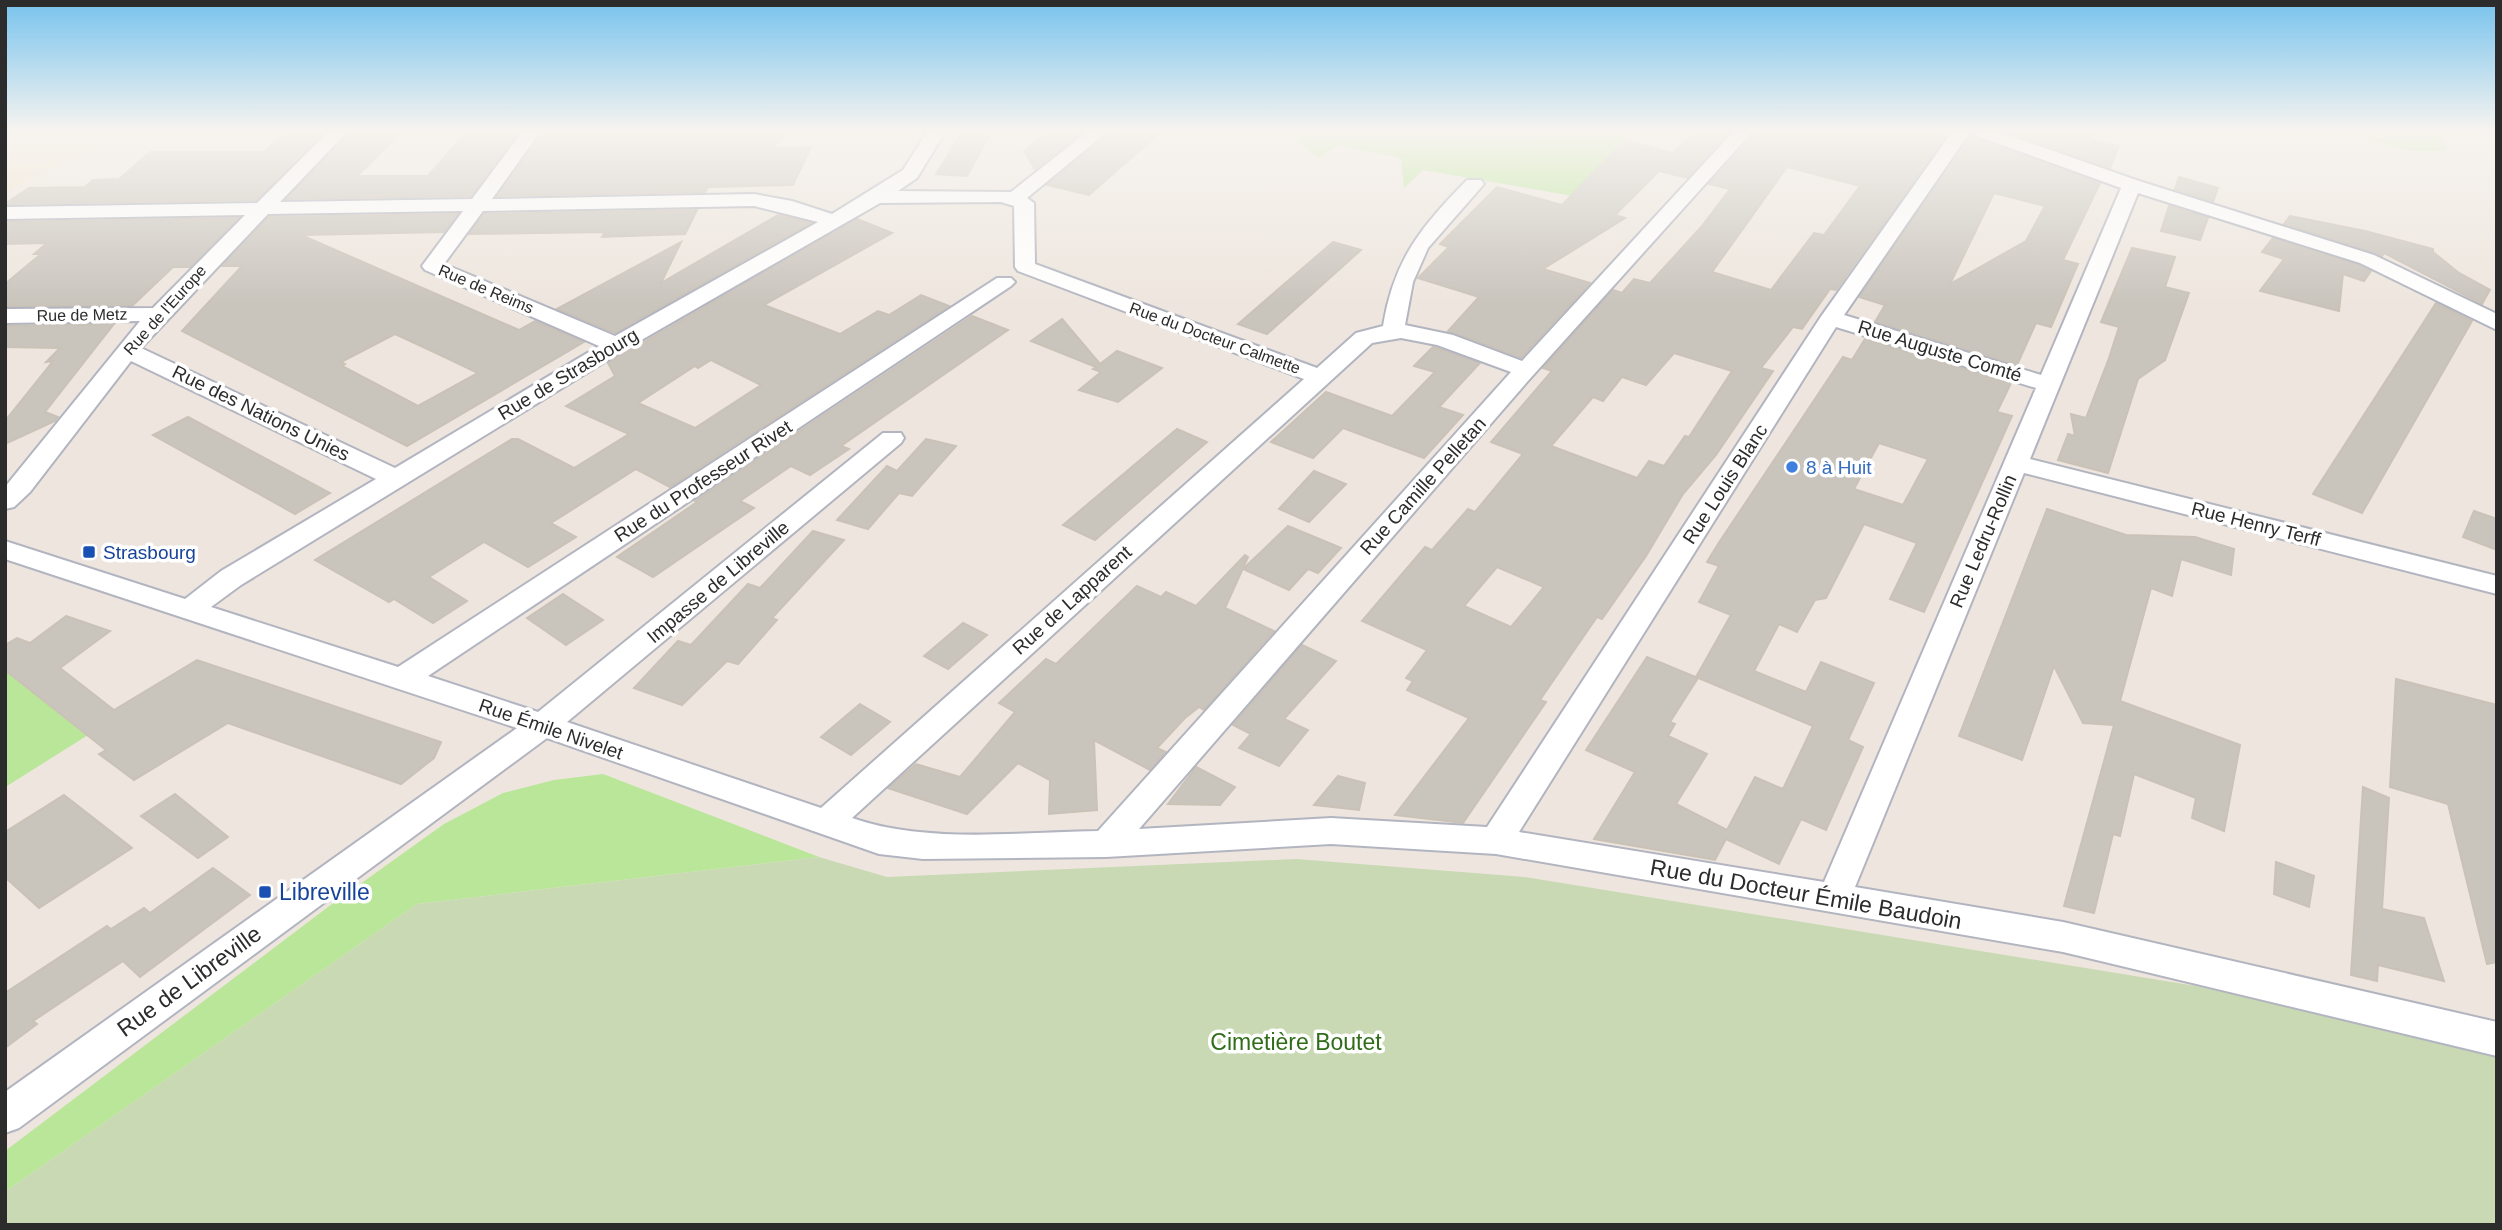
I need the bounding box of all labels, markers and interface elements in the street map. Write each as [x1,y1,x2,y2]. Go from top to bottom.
street label: Rue de Reims [436,261,536,317]
street label: Rue de l'Europe [120,262,210,358]
street label: Rue du Docteur Calmette [1127,299,1303,377]
street label: Rue de Metz [36,306,128,324]
street label: Rue Auguste Comté [1856,316,2024,386]
street label: Rue de Strasbourg [494,324,642,424]
street label: Rue des Nations Unies [169,361,353,465]
street label: Rue Camille Pelletan [1356,413,1490,559]
street label: Rue du Professeur Rivet [610,415,796,546]
street label: Rue Louis Blanc [1679,420,1771,548]
place label: 8 à Huit [1806,457,1872,478]
marker: 8 à Huit [1784,459,1800,475]
street label: Rue Ledru-Rollin [1945,471,2021,611]
street label: Rue Henry Terff [2189,498,2323,550]
street label: Impasse de Libreville [643,517,793,647]
street label: Rue de Lapparent [1008,541,1136,659]
place label: Strasbourg [103,542,196,563]
marker: Strasbourg [81,544,97,560]
street label: Rue Émile Nivelet [476,694,626,764]
street label: Rue du Docteur Émile Baudoin [1648,854,1964,934]
place label: Libreville [279,879,370,905]
marker: Libreville [257,884,273,900]
street label: Rue de Libreville [112,920,266,1042]
park label: Cimetière Boutet [1210,1029,1382,1055]

